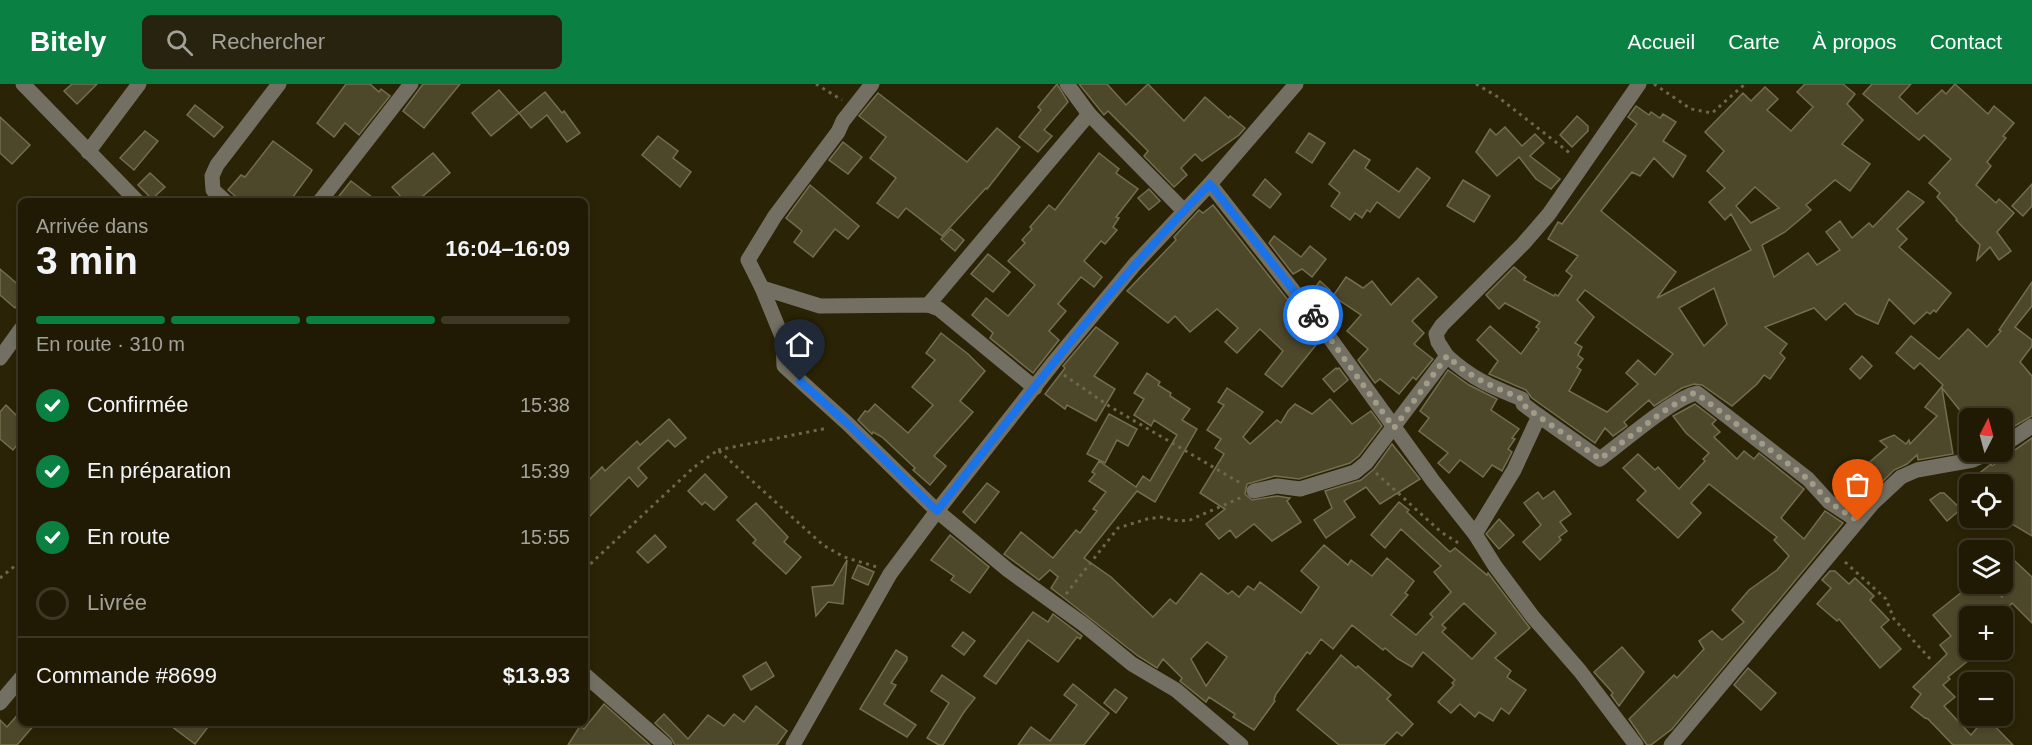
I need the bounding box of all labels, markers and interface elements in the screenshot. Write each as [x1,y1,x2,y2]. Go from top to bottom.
search box [142,15,562,69]
text: Bitely [30,26,106,57]
icon: search [163,26,196,59]
text: Rechercher [211,29,325,54]
text: Accueil [1628,30,1695,53]
text: Carte [1728,30,1780,53]
text: À propos [1813,30,1897,53]
text: Contact [1930,30,2002,53]
text: Arrivée dans [36,215,148,237]
text: 16:04–16:09 [445,236,570,261]
text: 3 min [36,239,138,282]
courier [1283,285,1343,345]
icon: bike [1297,299,1330,332]
pin [774,319,825,381]
icon: home [783,328,816,361]
text: En route · 310 m [36,333,185,355]
icon: check [36,389,69,422]
text: Confirmée [87,392,188,417]
text: 15:38 [520,394,570,416]
north arrow [1959,408,2013,462]
map controls [1959,408,2013,726]
icon: check [36,455,69,488]
text: En préparation [87,458,231,483]
pin [1832,459,1883,521]
text: 15:39 [520,460,570,482]
icon: bag [1841,468,1874,501]
button: locate [1959,474,2013,528]
icon: check [36,521,69,554]
text: En route [87,524,170,549]
text: 15:55 [520,526,570,548]
button: layers [1959,540,2013,594]
text: Livrée [87,590,147,615]
button: + [1959,606,2013,660]
text: Commande #8699 [36,663,217,688]
text: $13.93 [503,663,570,688]
button: − [1959,672,2013,726]

